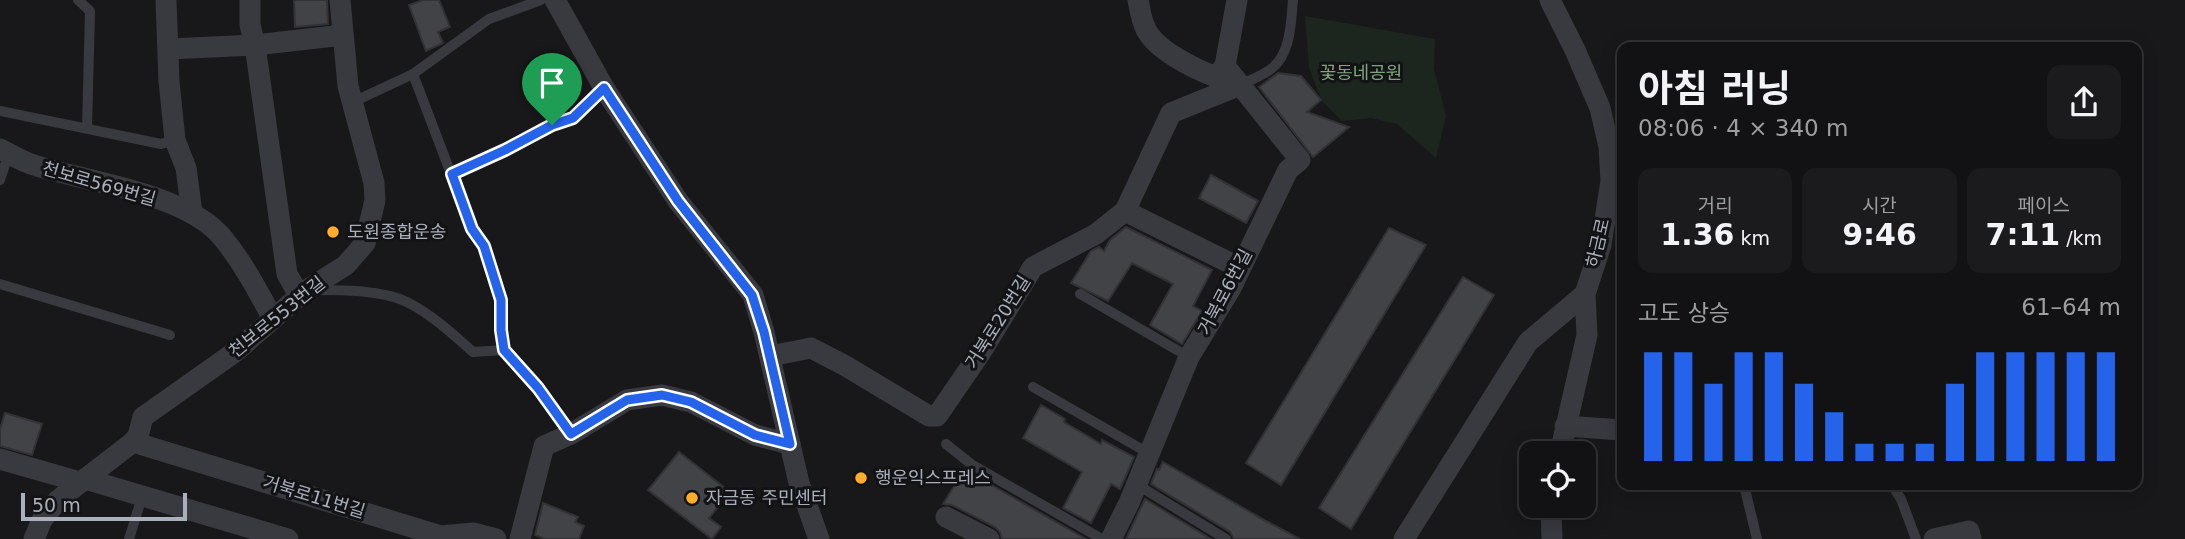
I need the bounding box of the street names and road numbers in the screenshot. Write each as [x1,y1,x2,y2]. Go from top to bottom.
street label: 천보로569번길 [40,157,158,210]
street label: 하금로 [1582,216,1613,269]
street label: 거북로6번길 [1193,245,1256,338]
street label: 거북로20번길 [961,271,1034,372]
street label: 천보로553번길 [225,272,329,362]
street label: 거북로11번길 [261,471,368,522]

